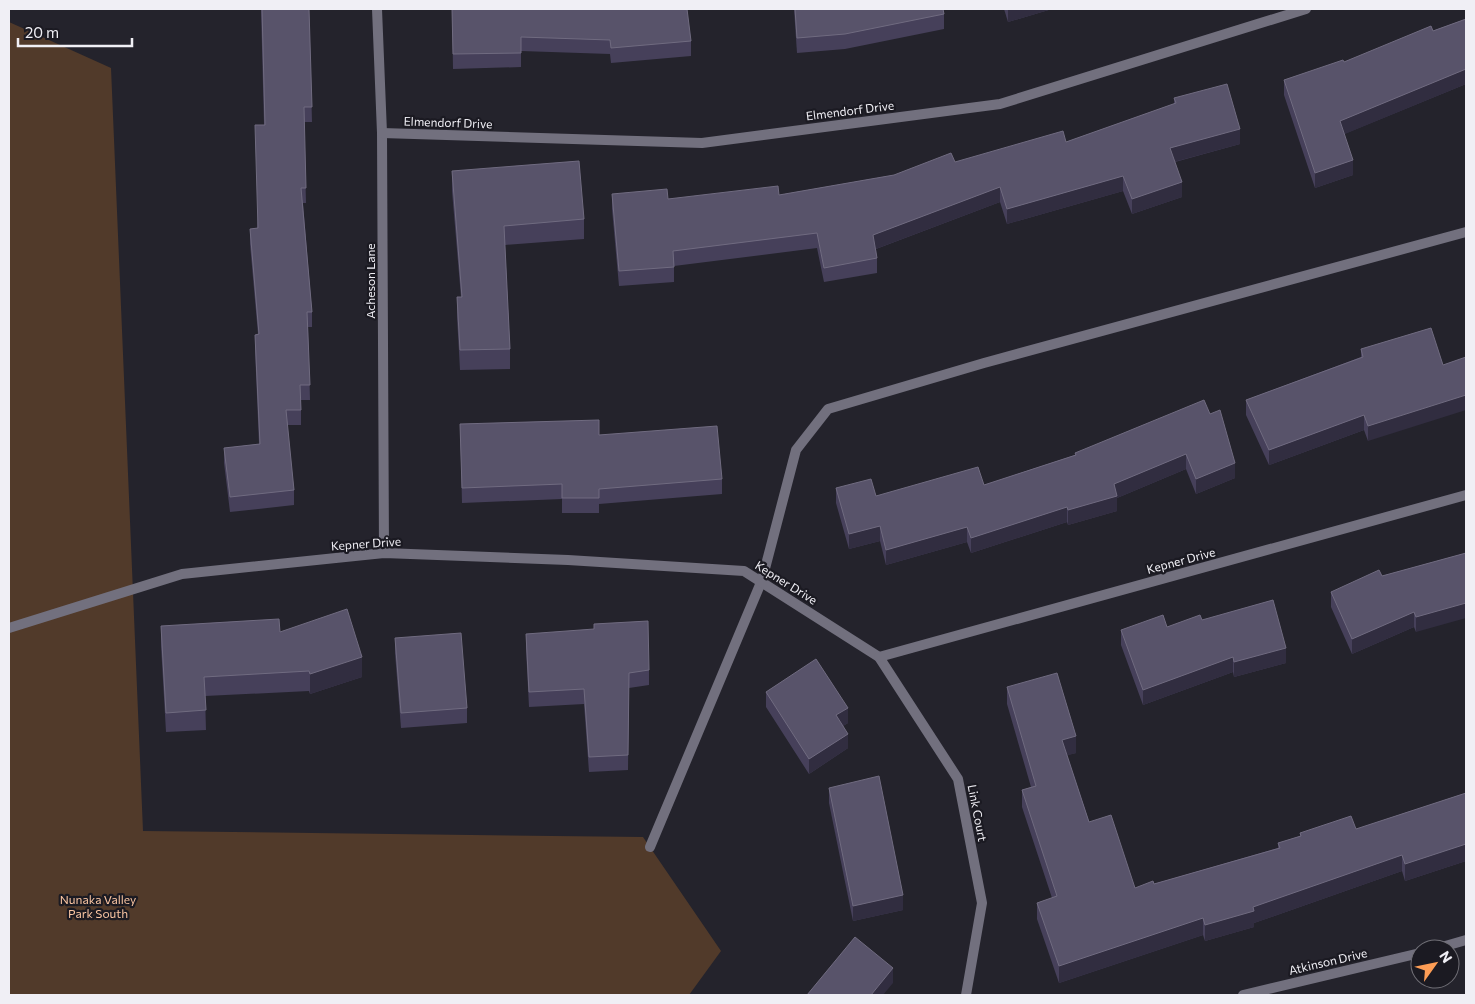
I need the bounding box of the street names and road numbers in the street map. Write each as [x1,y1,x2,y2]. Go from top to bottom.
street label: Elmendorf Drive [805,98,895,122]
street label: Elmendorf Drive [403,113,493,131]
street label: Acheson Lane [363,243,377,319]
street label: Kepner Drive [330,534,402,552]
street label: Kepner Drive [1145,544,1217,576]
street label: Kepner Drive [753,558,820,607]
street label: Link Court [966,783,990,842]
street label: Atkinson Drive [1287,945,1368,977]

